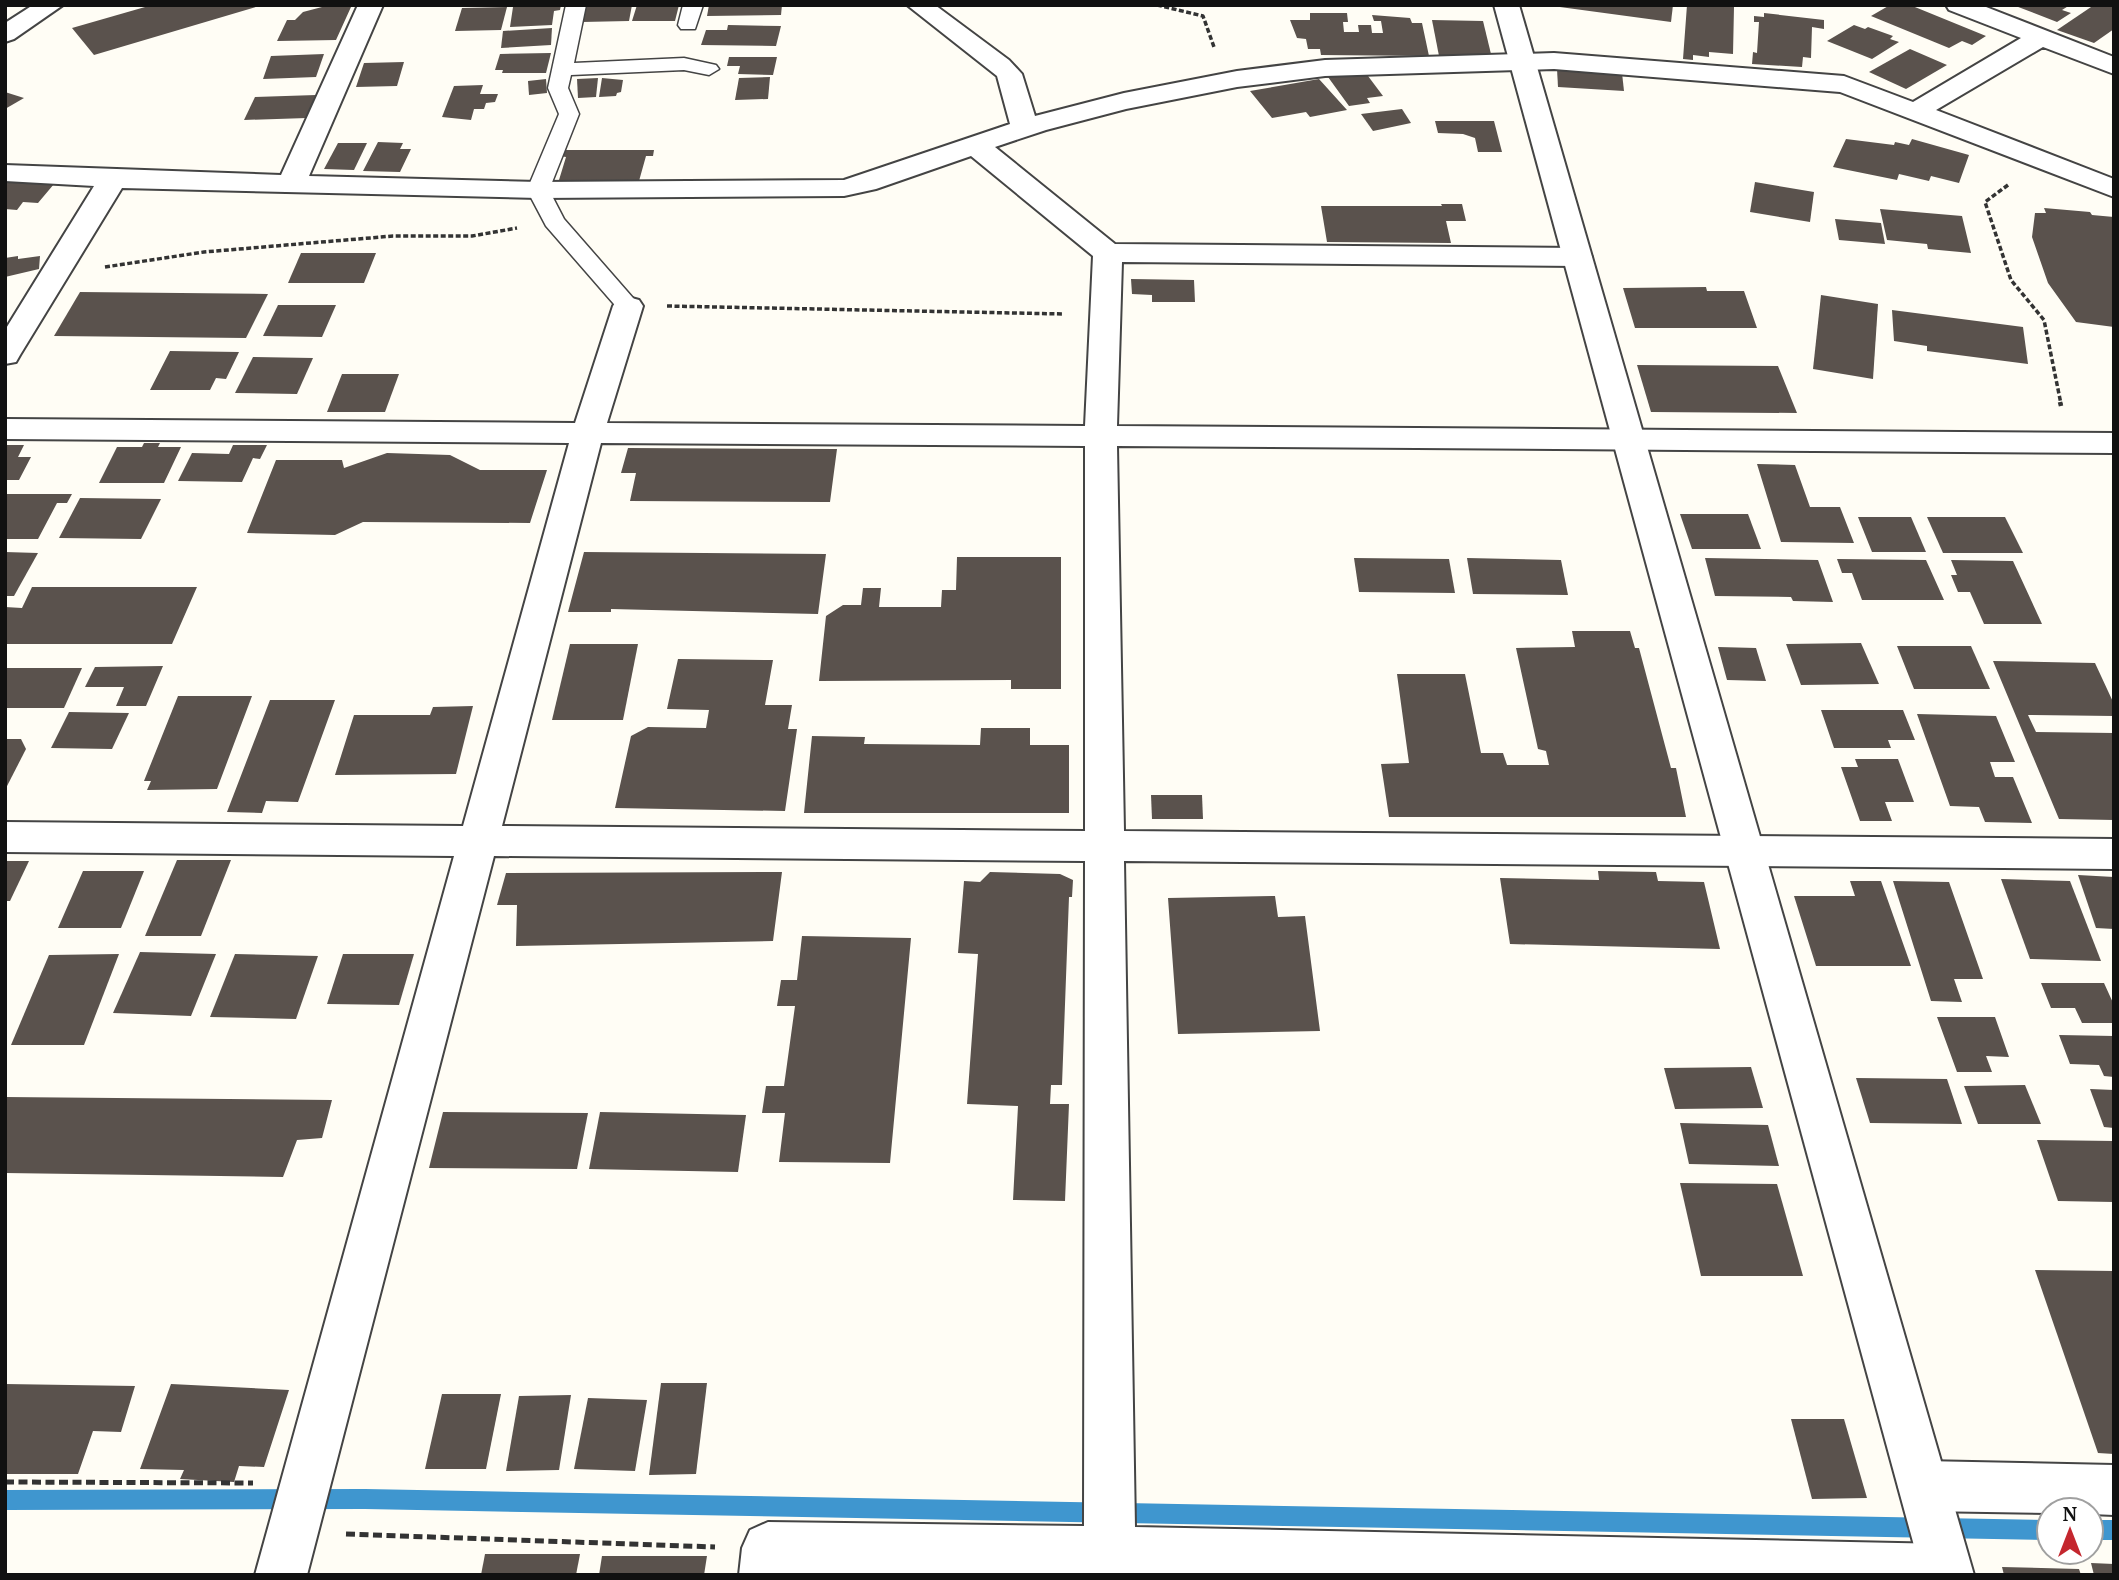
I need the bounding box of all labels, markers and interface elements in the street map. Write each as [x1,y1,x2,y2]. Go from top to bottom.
north arrow [2035,1496,2105,1566]
text: N [2063,1501,2078,1526]

